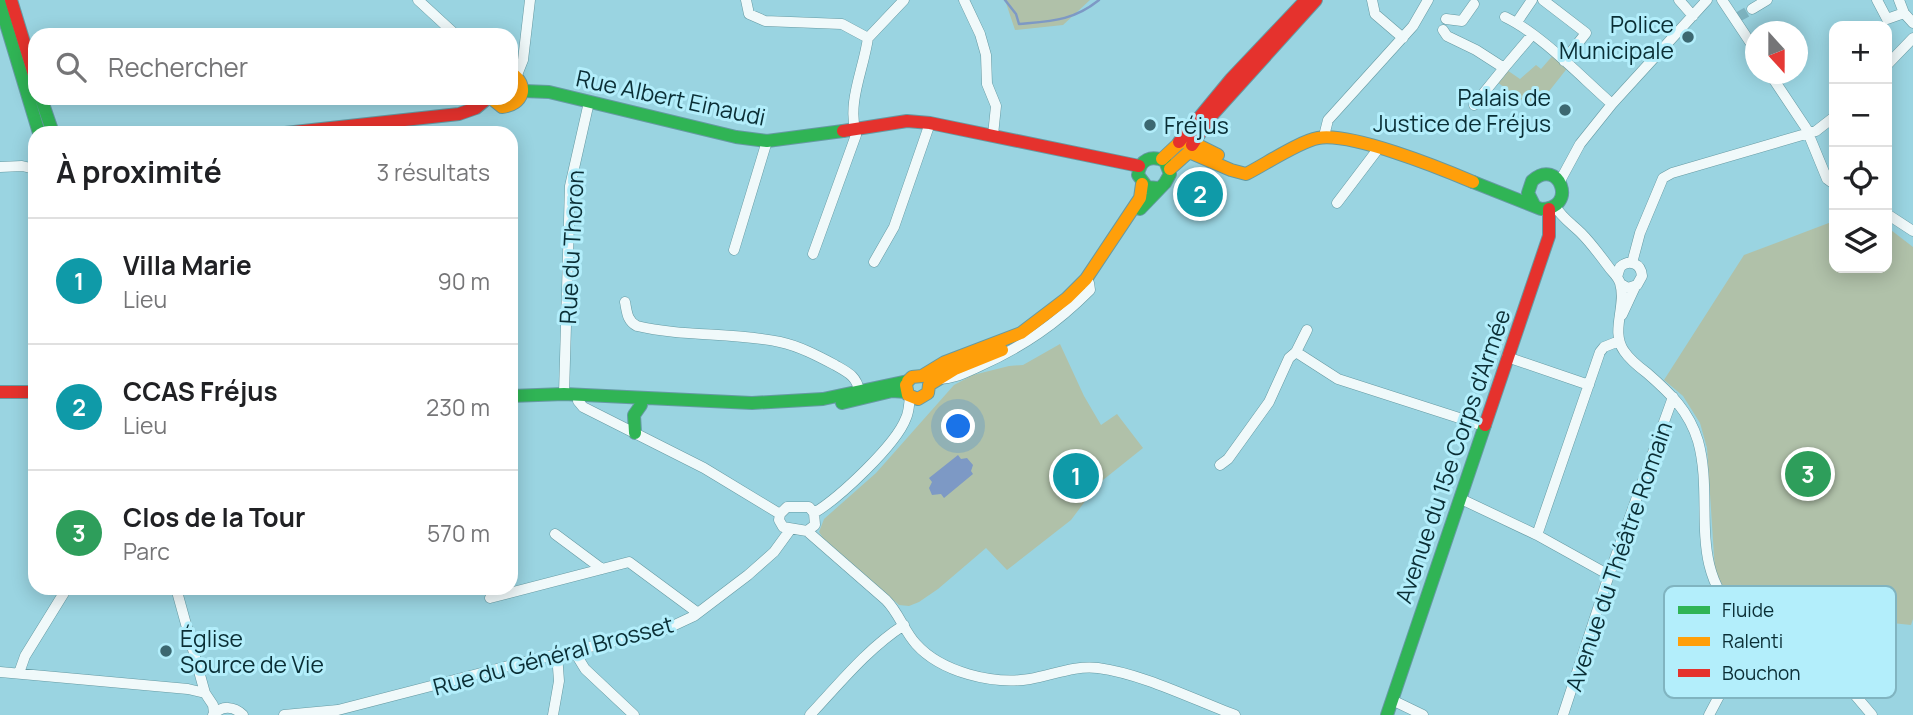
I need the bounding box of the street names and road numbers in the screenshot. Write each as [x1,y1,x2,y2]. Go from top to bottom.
street label: Rue Albert Einaudi [573,61,769,133]
street label: Rue du Thoron [551,169,591,325]
street label: Avenue du 15e Corps d'Armée [1387,305,1517,607]
street label: Avenue du Théâtre Romain [1557,417,1679,695]
street label: Rue du Général Brosset [429,608,677,702]

